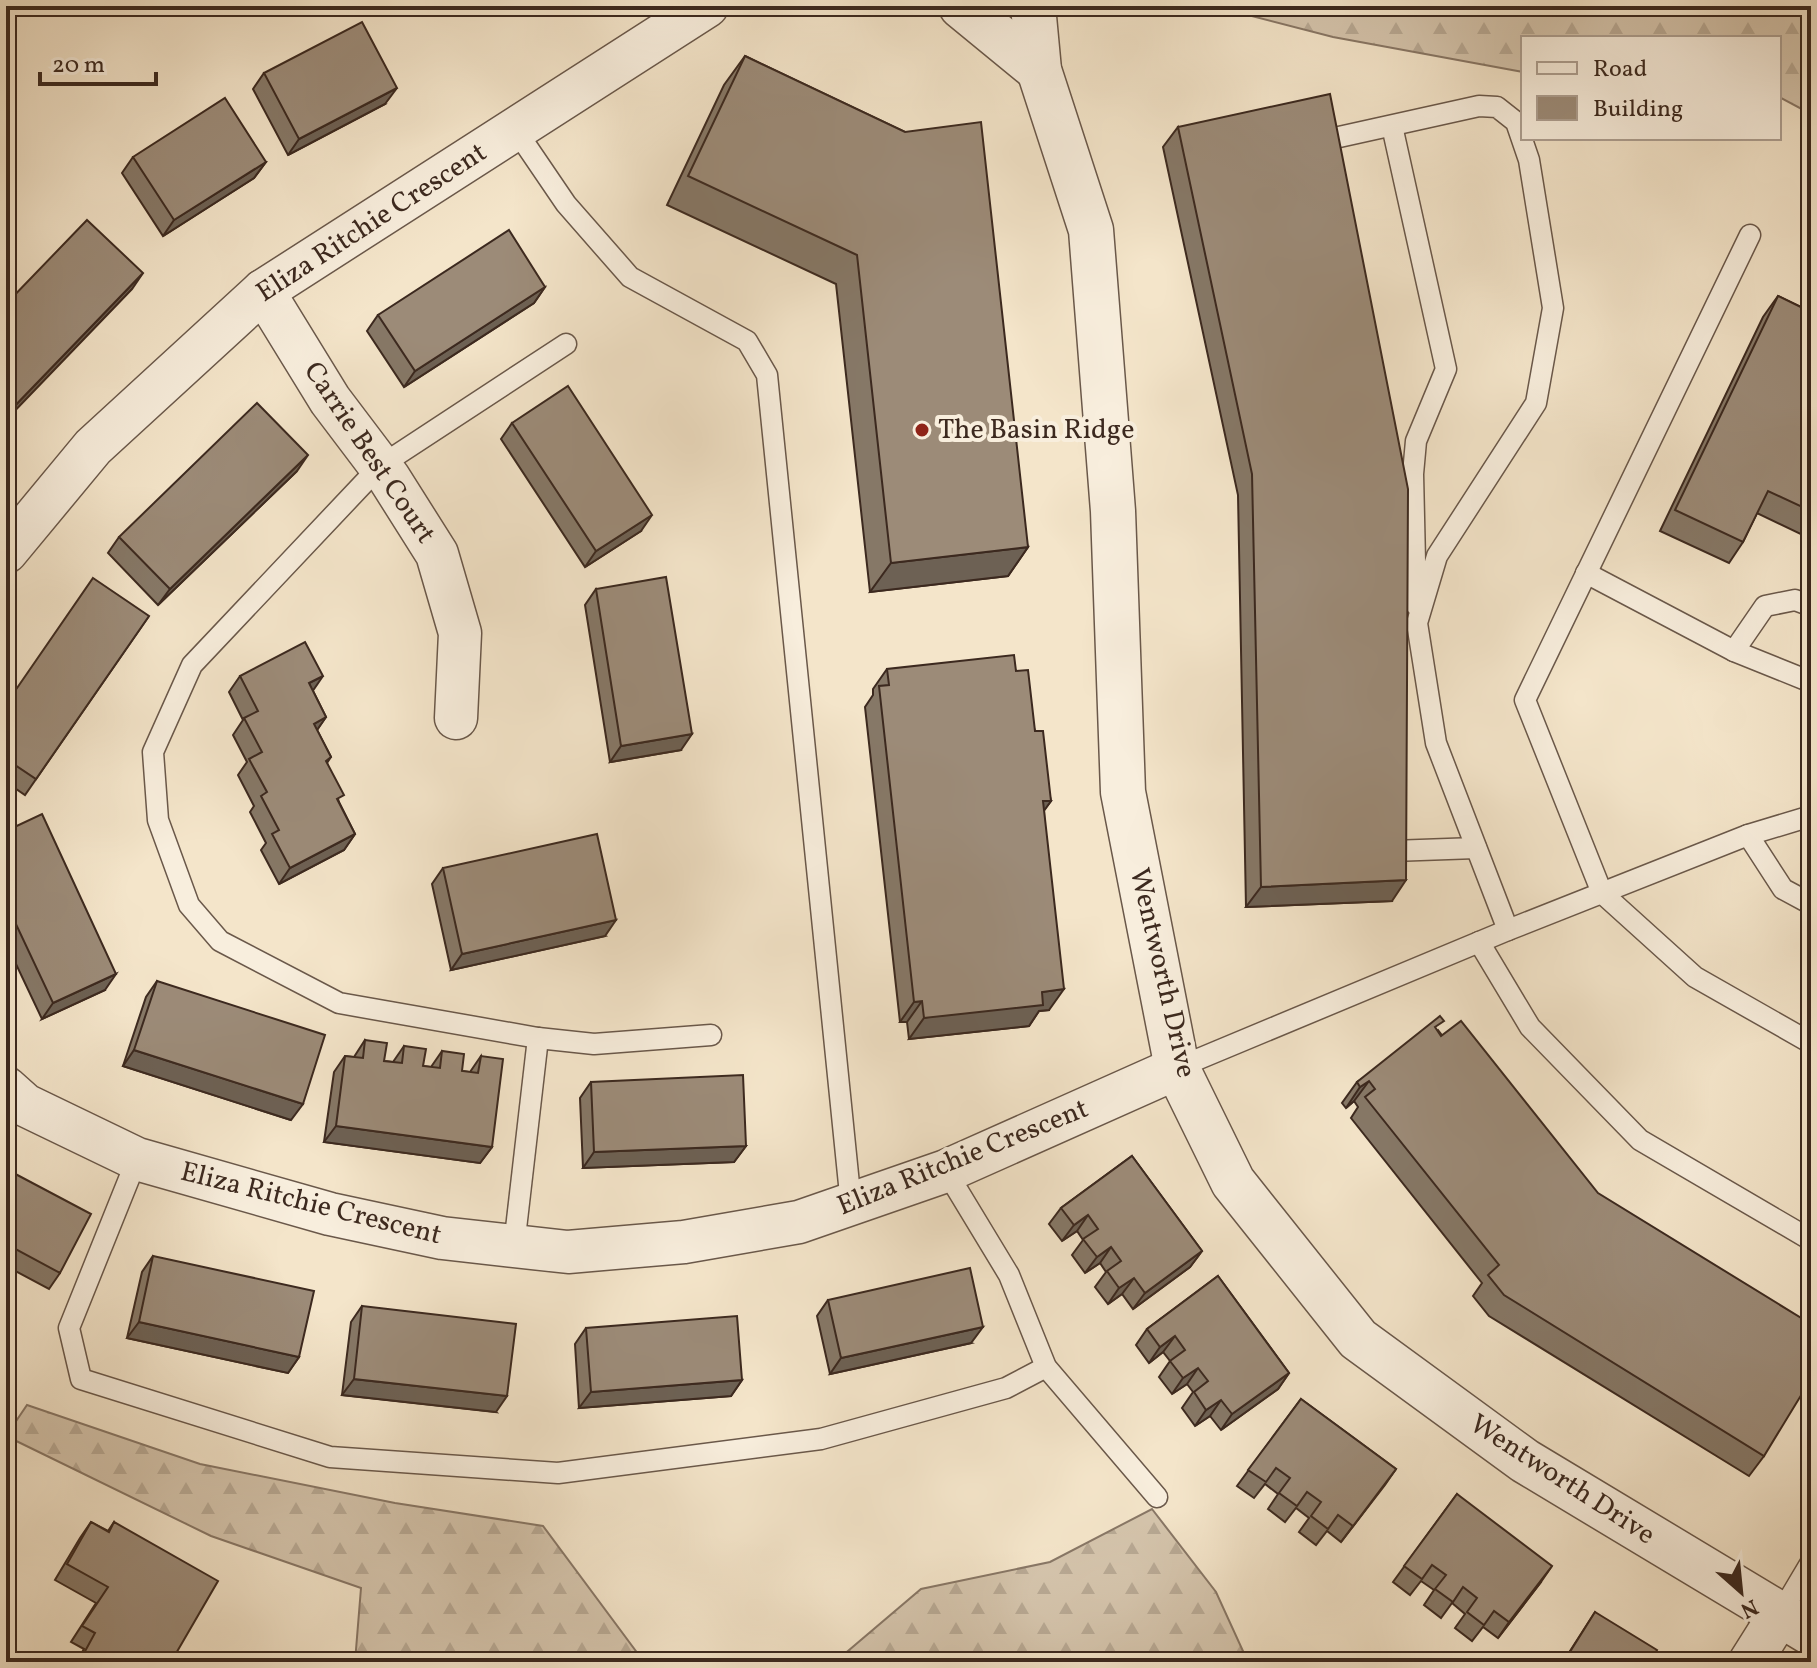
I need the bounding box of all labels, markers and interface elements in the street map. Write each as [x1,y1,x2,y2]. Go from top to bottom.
scale bar [40,36,156,86]
legend [1521,36,1781,140]
text: 20 m [52,49,105,83]
text: Road [1593,53,1647,87]
text: Building [1593,93,1683,127]
street label: Eliza Ritchie Crescent [249,134,495,312]
street label: Carrie Best Court [294,354,444,552]
place label: The Basin Ridge [938,411,1134,450]
marker: The Basin Ridge [913,421,931,439]
street label: Wentworth Drive [1119,864,1205,1082]
street label: Eliza Ritchie Crescent [832,1090,1094,1226]
street label: Eliza Ritchie Crescent [176,1153,446,1255]
street label: Wentworth Drive [1462,1405,1662,1555]
north arrow [1701,1552,1781,1632]
text: N [1735,1590,1763,1625]

